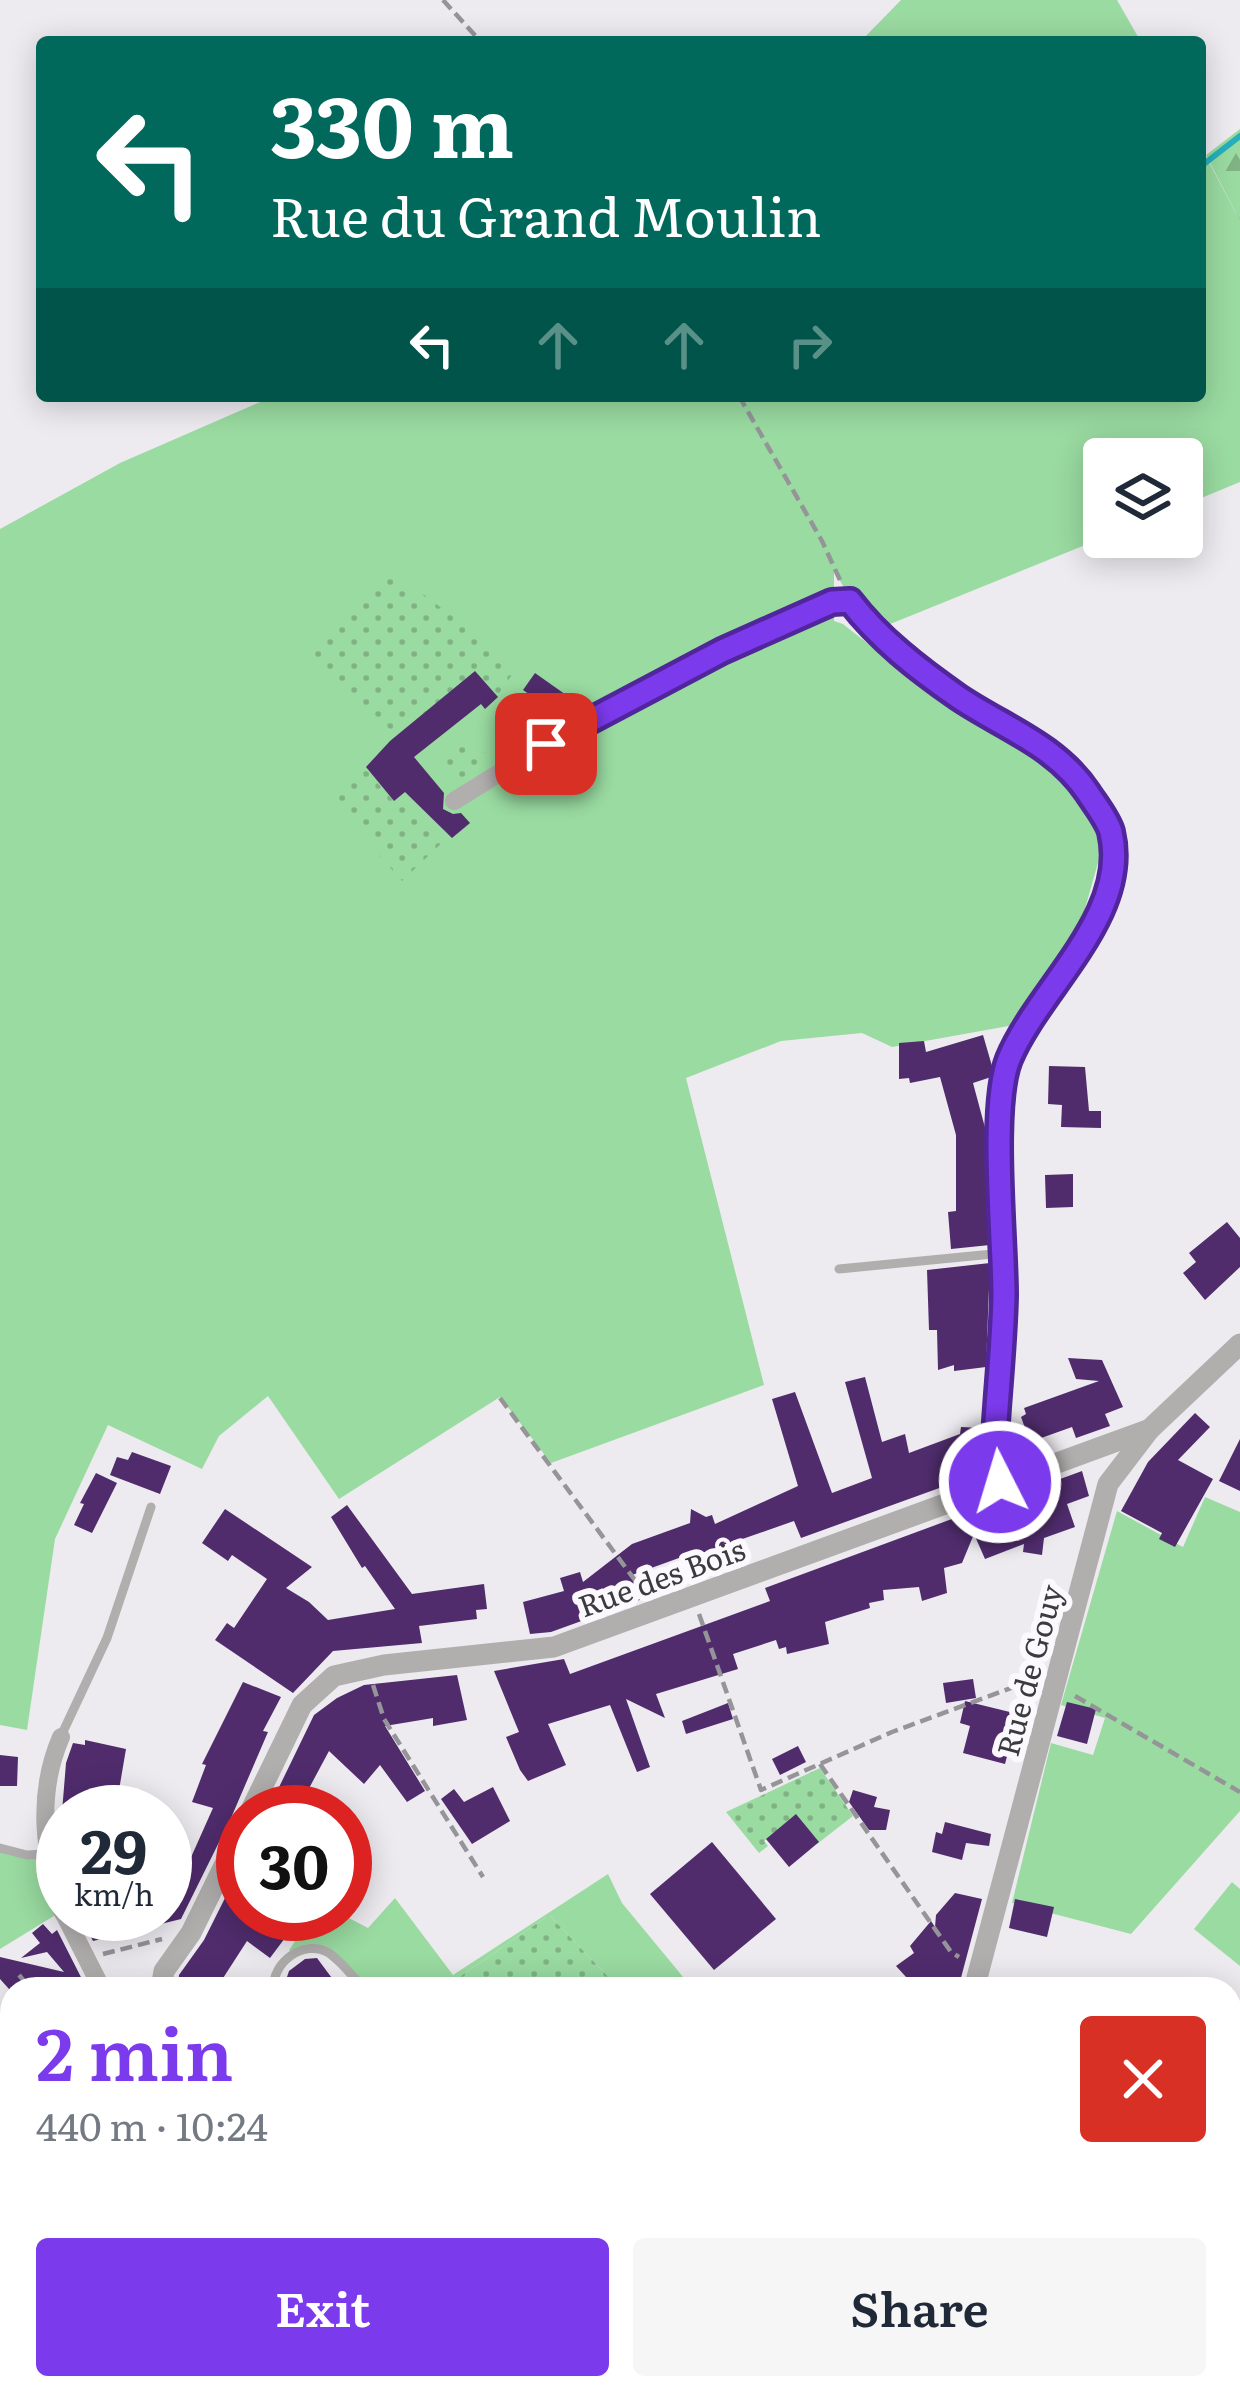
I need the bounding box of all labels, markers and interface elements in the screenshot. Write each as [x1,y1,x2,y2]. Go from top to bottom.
text: 330 m [270,59,514,184]
icon: left [72,84,228,240]
text: Rue du Grand Moulin [270,173,822,254]
icon: left [399,312,465,378]
icon: ahead [525,312,591,378]
icon: ahead [651,312,717,378]
icon: right [777,312,843,378]
map controls [1083,438,1203,558]
button: layers [1083,438,1203,558]
pin [495,693,597,795]
icon: arrive [513,711,579,777]
position arrow [937,1419,1063,1545]
street label: Rue des Bois [571,1525,751,1627]
street label: Rue de Gouy [984,1579,1072,1761]
speed limit sign: 30 [216,1785,372,1941]
text: 29 [81,1803,147,1892]
text: km/h [74,1871,154,1915]
text: 2 min [36,1996,234,2103]
button: close [1080,2016,1206,2142]
text: 440 m · 10:24 [36,2095,268,2153]
button: Exit [36,2238,609,2376]
button: Share [633,2238,1206,2376]

